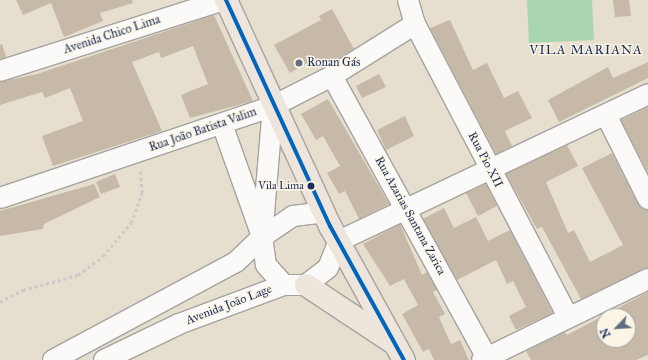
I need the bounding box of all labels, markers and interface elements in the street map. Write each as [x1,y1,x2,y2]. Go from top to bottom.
street label: Avenida Chico Lima [62,13,162,57]
district label: VILA MARIANA [529,42,643,58]
place label: Ronan Gás [307,56,360,70]
marker: Ronan Gás [294,58,304,68]
street label: Rua João Batista Valim [147,105,259,155]
street label: Rua Pio XII [464,130,506,190]
street label: Rua Azarias Santana Zarica [371,154,449,278]
place label: Vila Lima [258,179,304,193]
marker: Vila Lima [306,181,316,191]
street label: Avenida João Lage [184,282,274,328]
north arrow [596,308,636,348]
text: N [598,326,613,340]

